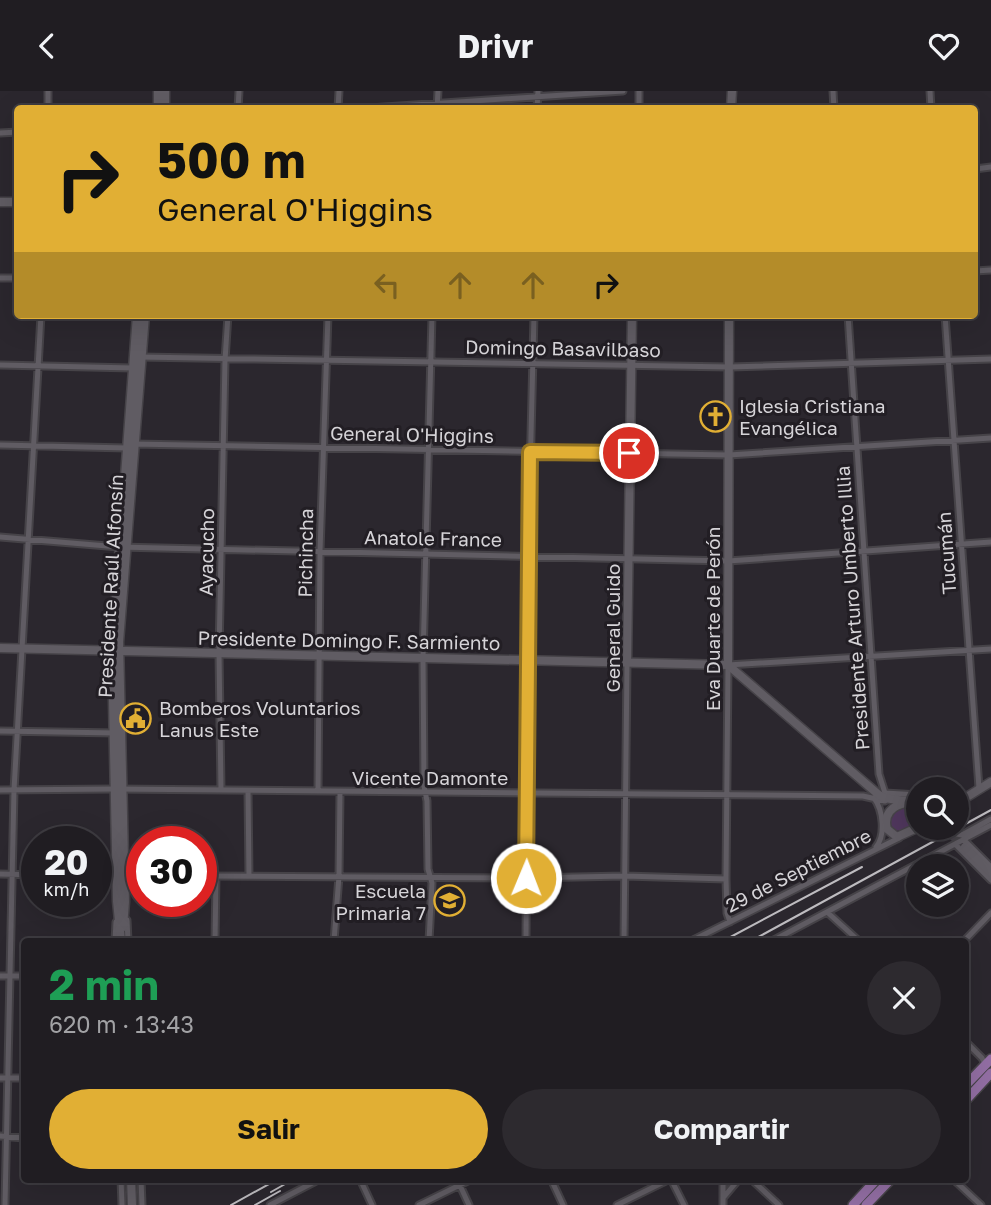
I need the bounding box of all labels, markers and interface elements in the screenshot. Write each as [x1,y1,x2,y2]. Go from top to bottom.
icon: back [28,27,66,65]
text: Drivr [458,27,533,65]
icon: heart [925,27,963,65]
text: 500 m [157,130,306,189]
icon: right [42,133,133,224]
text: General O'Higgins [157,190,433,228]
icon: left [368,266,406,304]
icon: ahead [441,266,479,304]
icon: ahead [514,266,552,304]
icon: right [587,266,625,304]
street label: Domingo Basavilbaso [465,335,661,361]
place label: Iglesia Cristiana Evangélica [739,394,886,439]
church icon: Iglesia Cristiana Evangélica [699,399,733,433]
street label: General O'Higgins [330,421,494,447]
pin [599,423,659,483]
icon: arrive [610,434,648,472]
street label: Presidente Arturo Umberto Illia [831,465,873,751]
street label: Presidente Raúl Alfonsín [93,474,127,698]
street label: Ayacucho [194,508,218,596]
street label: Pichincha [293,508,317,598]
street label: Tucumán [932,511,960,595]
street label: Anatole France [364,525,502,551]
street label: Eva Duarte de Perón [701,527,724,711]
street label: General Guido [601,564,624,692]
street label: Presidente Domingo F. Sarmiento [197,626,501,654]
place label: Bomberos Voluntarios Lanus Este [159,696,360,741]
public building icon: Bomberos Voluntarios Lanus Este [119,701,153,735]
street label: Vicente Damonte [352,766,508,789]
map controls [906,777,969,917]
button: search [906,777,969,840]
street label: 29 de Septiembre [721,823,875,917]
speed limit sign: 30 [126,826,217,917]
text: 20 [44,841,89,883]
position arrow [489,841,563,915]
button: layers [906,854,969,917]
text: km/h [44,878,89,900]
place label: Escuela Primaria 7 [335,879,426,924]
school or university icon: Escuela Primaria 7 [432,884,466,918]
text: 2 min [49,959,159,1009]
button: close [867,961,941,1035]
text: 620 m · 13:43 [49,1010,194,1038]
button: Salir [49,1089,488,1169]
button: Compartir [502,1089,941,1169]

